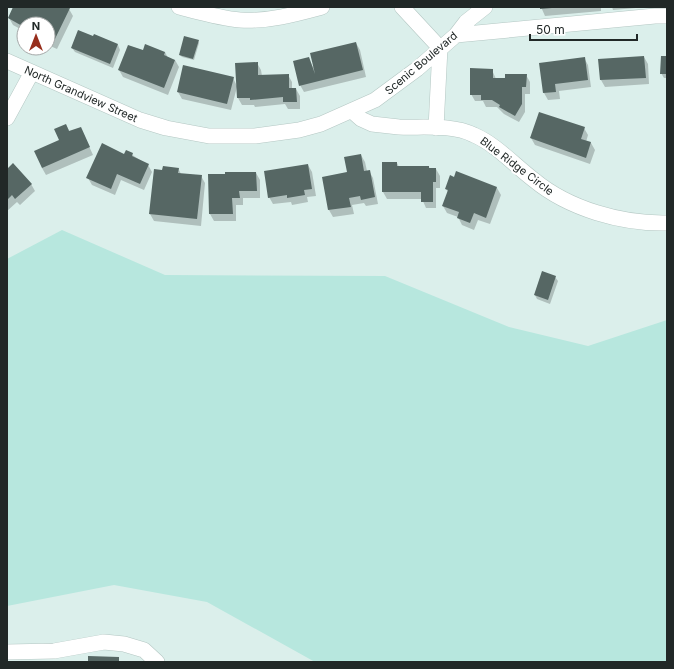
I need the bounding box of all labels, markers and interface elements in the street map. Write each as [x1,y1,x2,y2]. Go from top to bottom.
north arrow [16,16,56,56]
scale bar [530,16,637,42]
text: N [32,19,40,33]
text: 50 m [536,22,565,37]
street label: Scenic Boulevard [382,29,460,97]
street label: North Grandview Street [22,63,140,125]
street label: Blue Ridge Circle [477,134,557,198]

